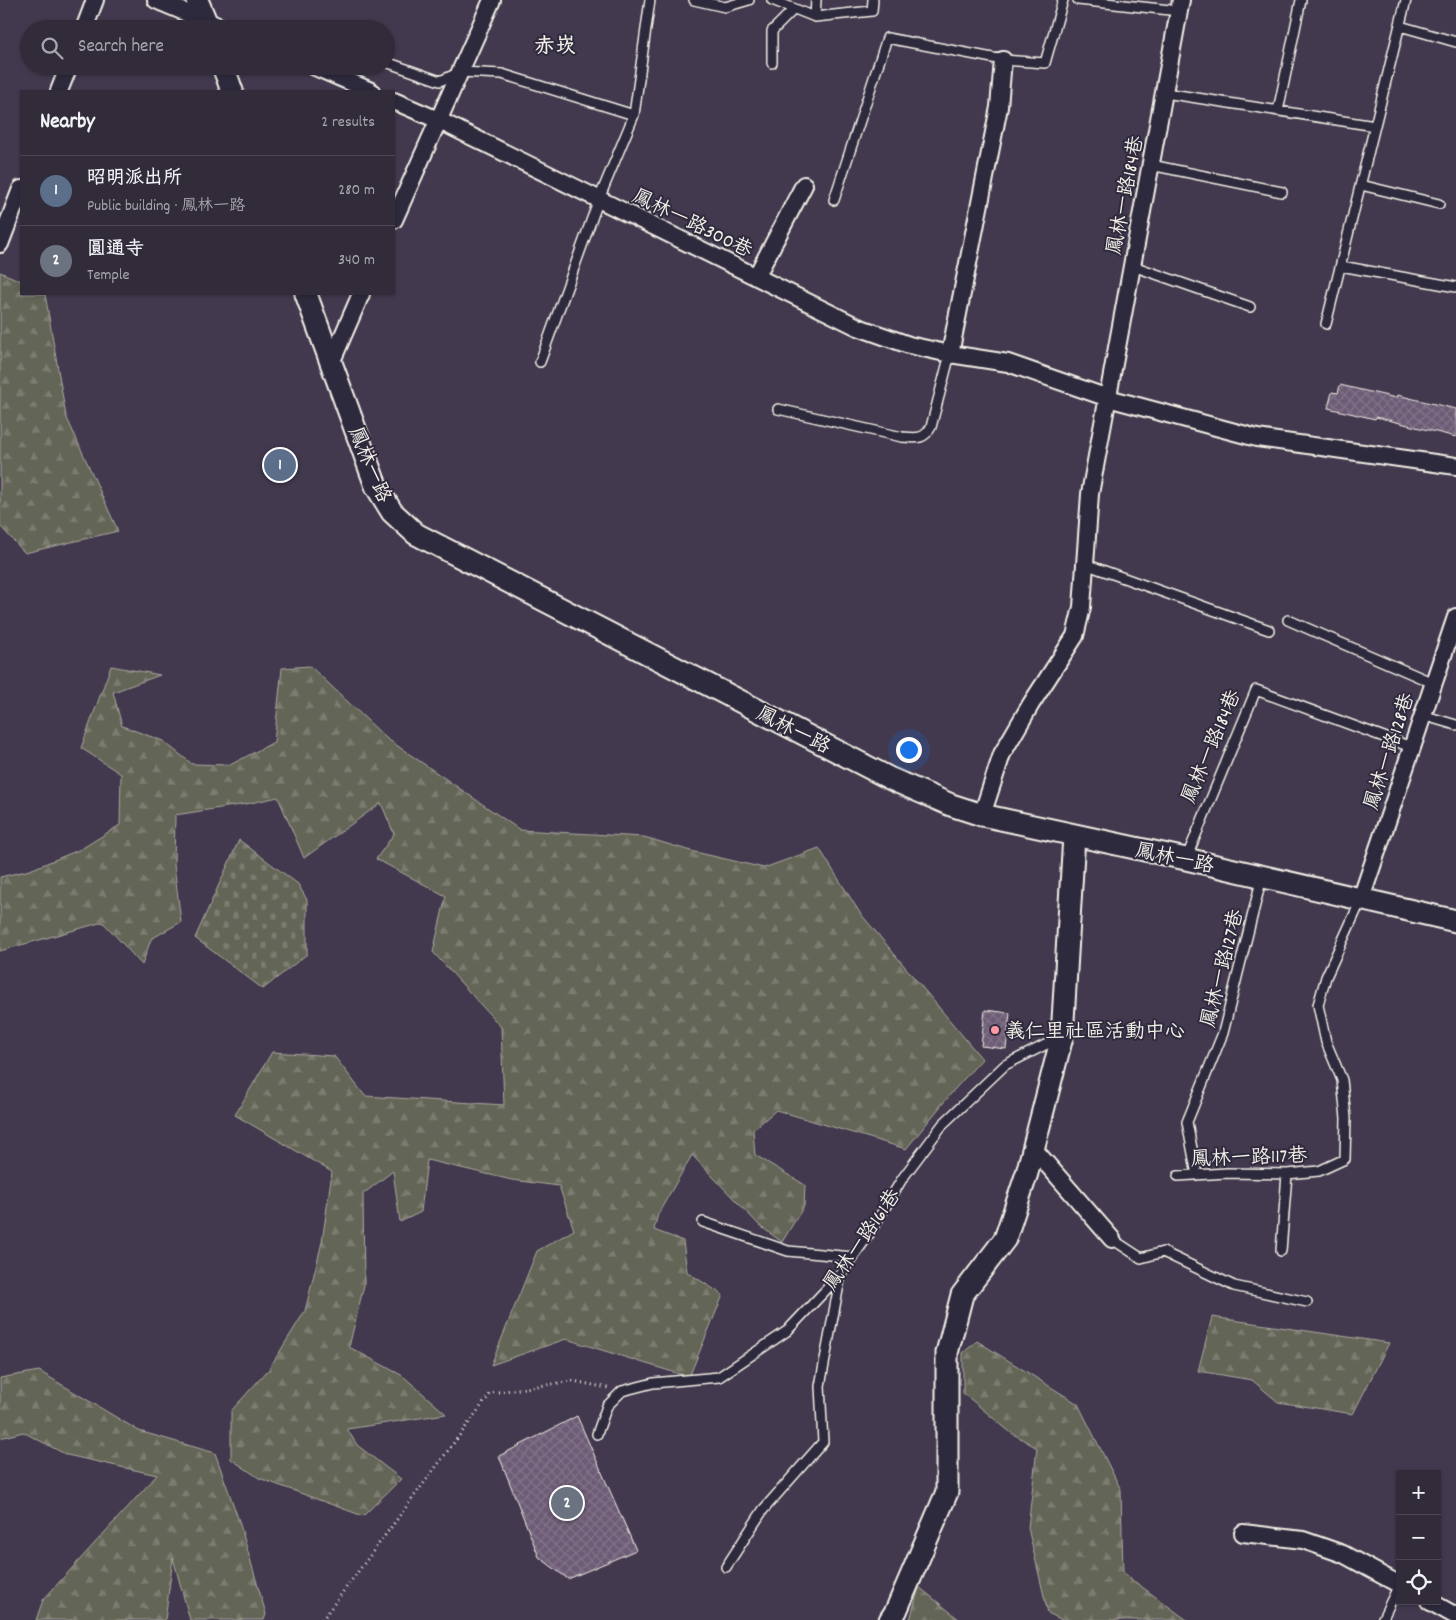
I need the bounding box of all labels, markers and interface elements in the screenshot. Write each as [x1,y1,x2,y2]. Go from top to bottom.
search box [20,20,395,75]
district label: 赤崁 [534,33,576,63]
icon: search [38,34,66,62]
text: Search here [78,34,164,61]
text: Nearby [40,108,95,138]
text: 2 results [321,111,375,134]
street label: 鳳林一路184巷 [1102,133,1152,257]
text: 昭明派出所 [87,166,182,193]
text: 1 [54,179,58,202]
text: 280 m [338,179,375,202]
street label: 鳳林一路300巷 [627,183,757,266]
text: Public building · 鳳林一路 [87,195,245,218]
text: 圓通寺 [87,237,144,264]
text: 2 [53,249,60,272]
text: 340 m [338,249,375,272]
text: Temple [87,264,130,287]
street label: 鳳林一路 [340,423,397,508]
pin: 1 [264,446,296,484]
street label: 鳳林一路184巷 [1176,685,1250,808]
street label: 鳳林一路128巷 [1359,689,1423,814]
street label: 鳳林一路 [751,701,836,763]
your location [896,737,922,763]
street label: 鳳林一路 [1132,838,1217,882]
street label: 鳳林一路127巷 [1196,906,1252,1031]
place label: 義仁里社區活動中心 [1005,1019,1185,1047]
marker: 義仁里社區活動中心 [989,1024,1001,1036]
street label: 鳳林一路117巷 [1190,1143,1309,1175]
street label: 鳳林一路161巷 [818,1183,910,1297]
map controls [1396,1470,1441,1605]
button: + [1396,1470,1441,1515]
pin: 2 [551,1484,583,1522]
button: − [1396,1515,1441,1560]
button: locate [1396,1560,1441,1605]

